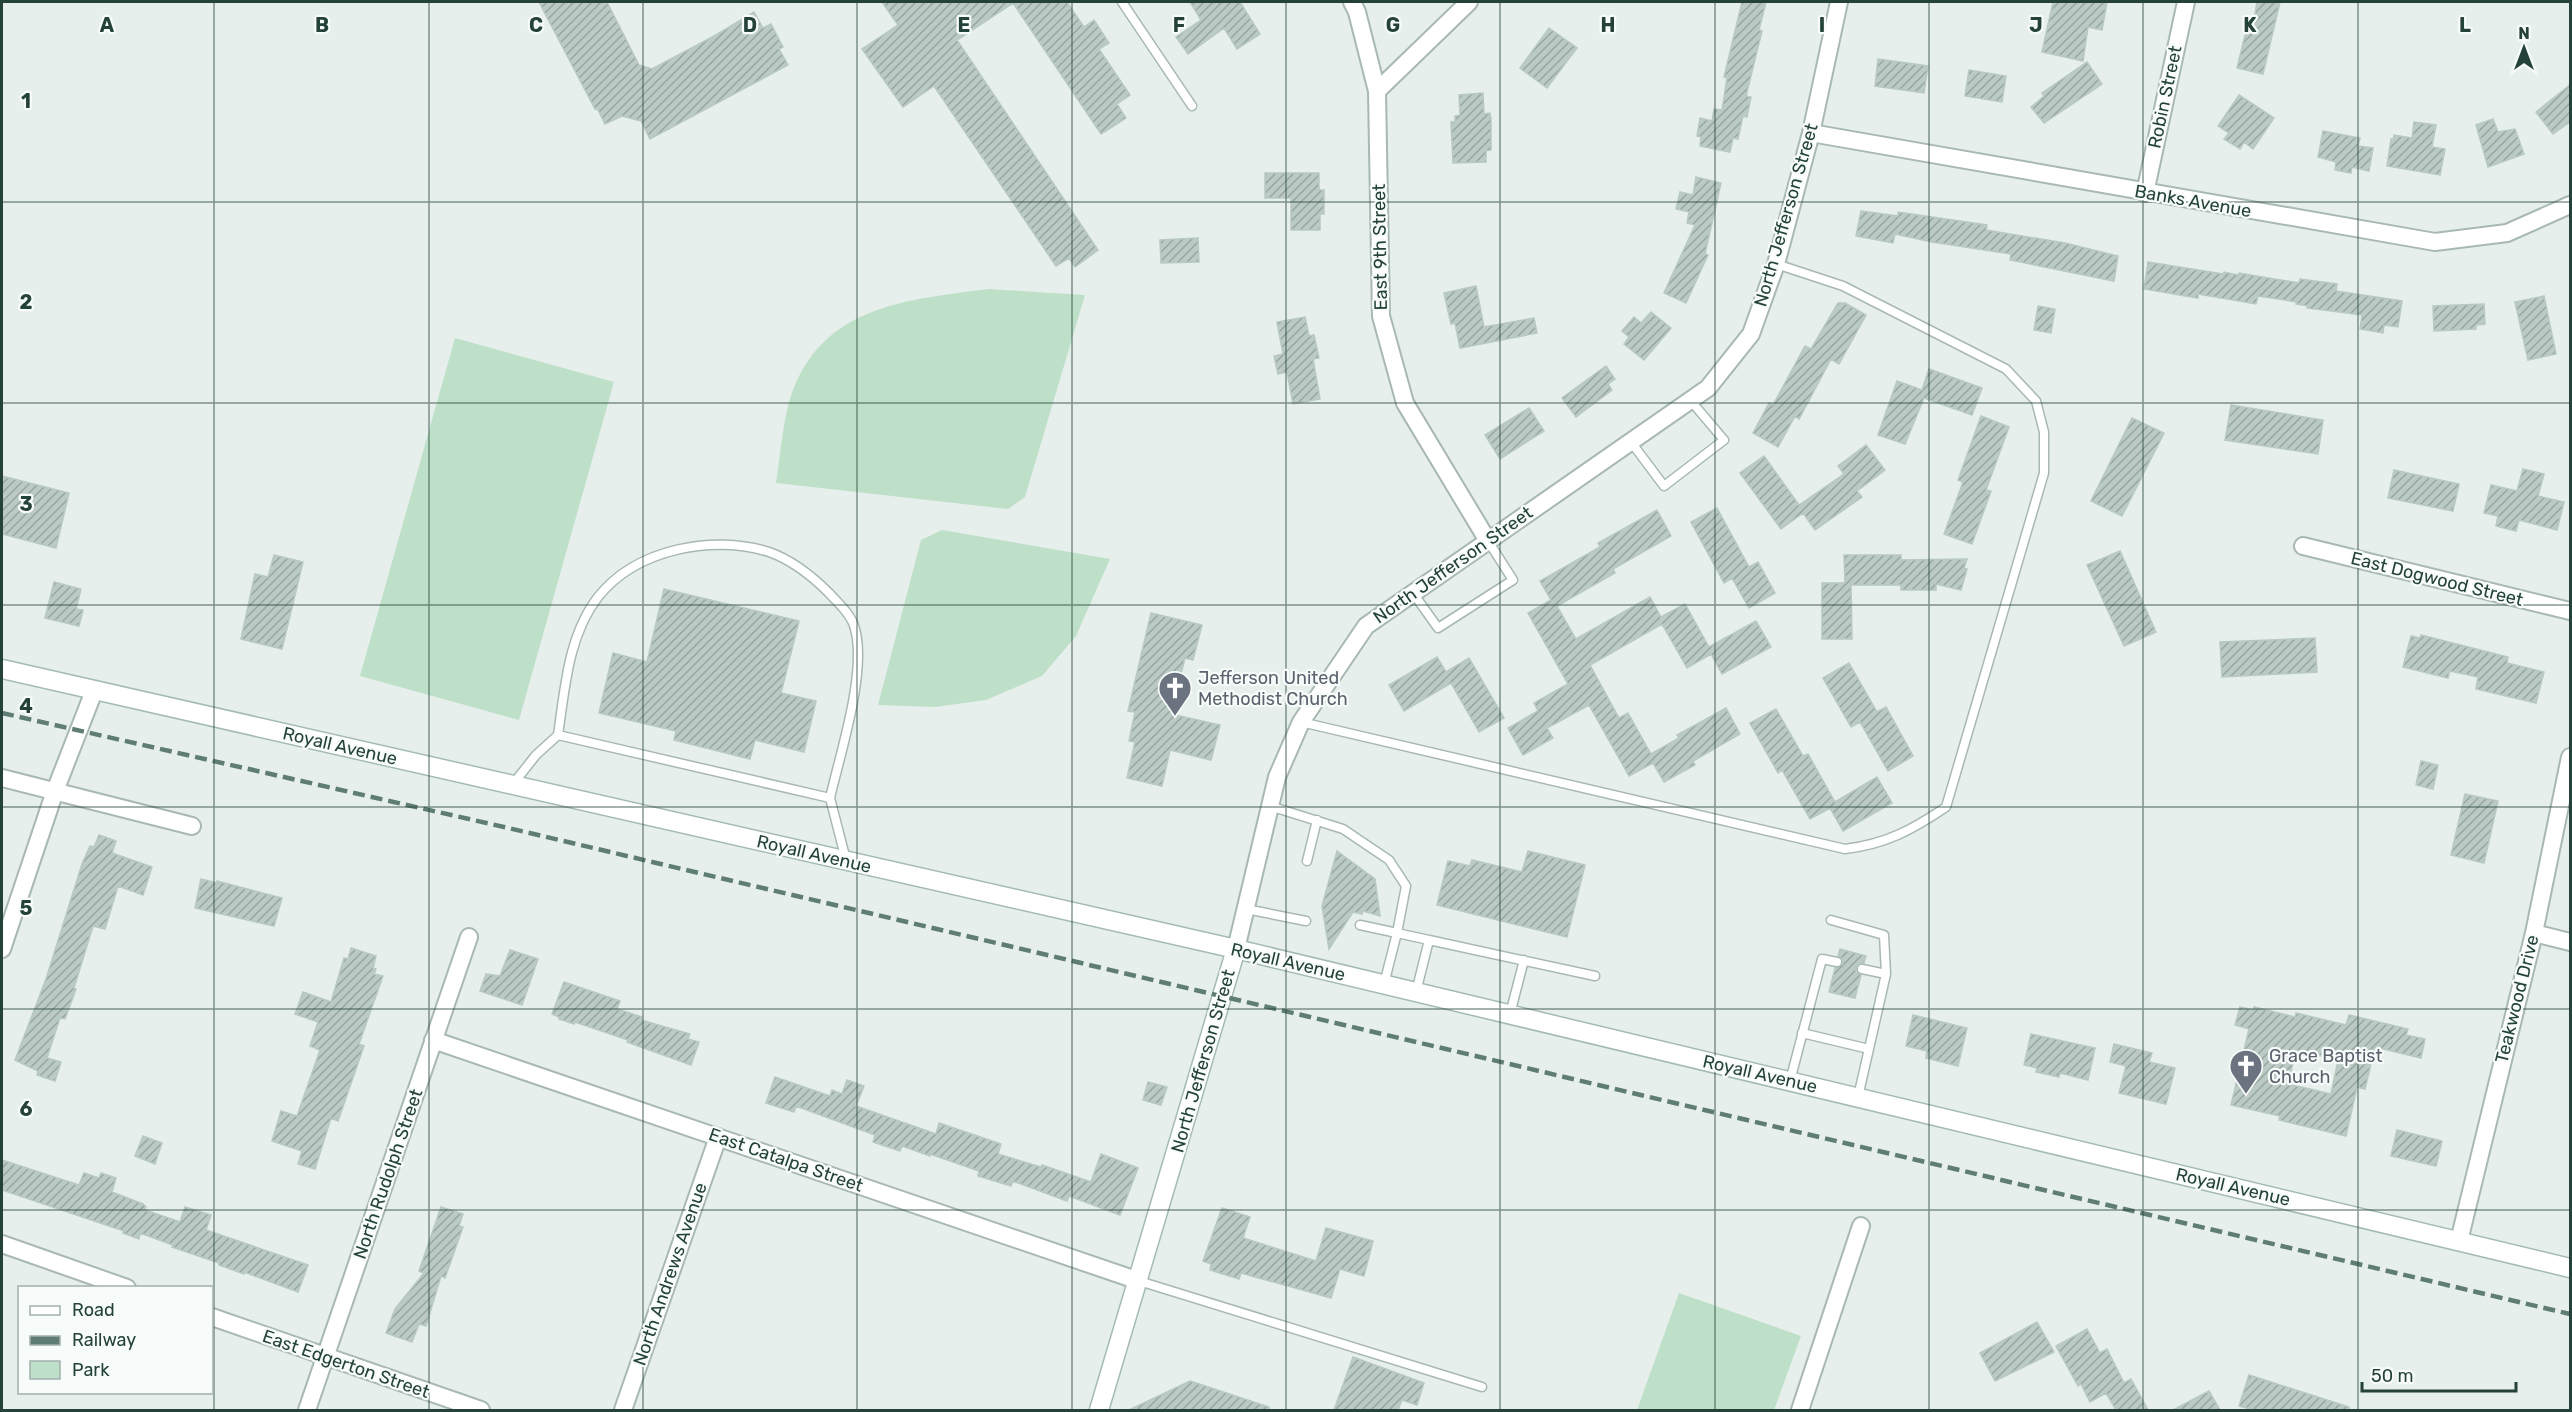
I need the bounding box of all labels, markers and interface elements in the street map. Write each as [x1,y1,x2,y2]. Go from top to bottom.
text: A [100,13,115,37]
text: B [315,13,329,37]
text: C [529,13,543,37]
text: D [743,13,757,37]
text: E [958,13,970,37]
text: F [1173,13,1185,37]
text: G [1386,13,1400,37]
text: H [1601,13,1615,37]
text: I [1819,13,1825,37]
text: J [2029,13,2043,37]
text: K [2243,13,2257,37]
text: L [2459,13,2471,37]
north arrow [2494,18,2554,78]
text: N [2518,24,2530,43]
street label: Robin Street [2143,44,2187,150]
text: 1 [21,89,31,113]
street label: North Jefferson Street [1749,121,1823,309]
street label: Banks Avenue [2133,180,2253,222]
street label: East 9th Street [1368,184,1392,310]
text: 2 [20,290,33,314]
text: 3 [19,492,33,516]
street label: North Jefferson Street [1369,502,1537,628]
street label: East Dogwood Street [2348,547,2526,611]
place label: Jefferson United Methodist Church [1198,667,1348,710]
church icon: Jefferson United Methodist Church [1157,670,1193,717]
text: 4 [19,694,33,718]
street label: Royall Avenue [281,722,399,770]
street label: Royall Avenue [755,830,873,878]
text: 5 [20,896,33,920]
street label: Teakwood Drive [2490,933,2544,1065]
street label: Royall Avenue [1229,938,1347,986]
street label: North Jefferson Street [1166,967,1240,1155]
place label: Grace Baptist Church [2269,1045,2383,1088]
church icon: Grace Baptist Church [2228,1048,2264,1095]
street label: Royall Avenue [1701,1050,1819,1098]
street label: North Rudolph Street [349,1086,427,1262]
text: 6 [19,1097,33,1121]
street label: East Catalpa Street [706,1123,866,1197]
street label: Royall Avenue [2174,1163,2292,1211]
street label: North Andrews Avenue [628,1180,712,1368]
legend [18,1286,213,1394]
text: Road [72,1299,115,1321]
street label: East Edgerton Street [260,1325,432,1403]
text: Railway [72,1329,136,1351]
scale bar [2362,1355,2516,1393]
text: Park [72,1359,110,1381]
text: 50 m [2371,1365,2414,1387]

